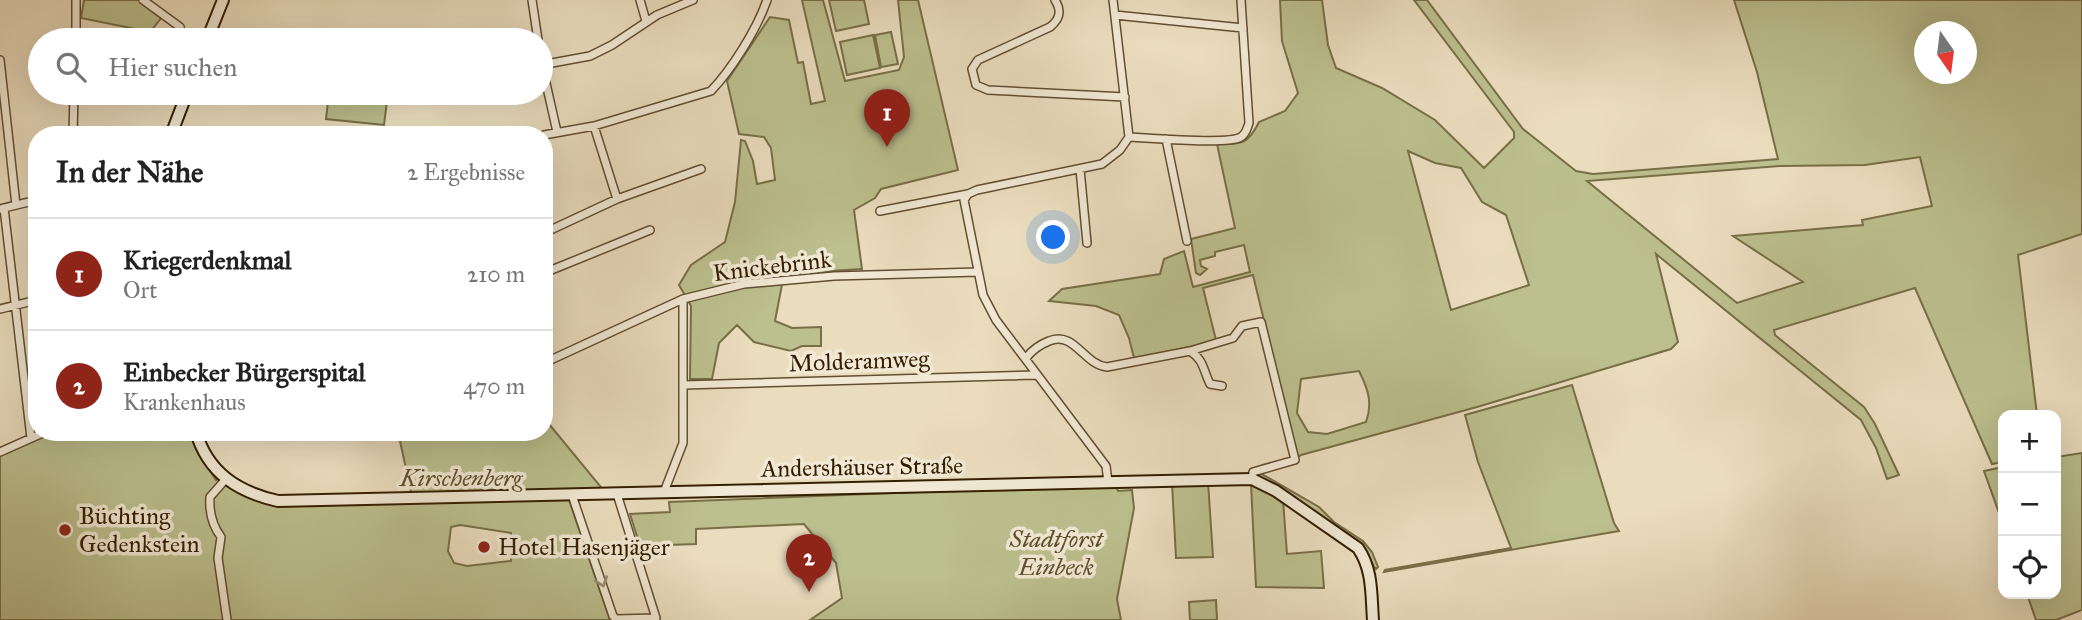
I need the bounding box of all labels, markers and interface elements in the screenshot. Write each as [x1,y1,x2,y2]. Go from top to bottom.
north arrow [1914,21,1977,84]
search box [28,28,553,105]
icon: search [52,48,90,86]
text: Hier suchen [108,51,237,83]
pin: 1 [864,89,910,147]
text: In der Nähe [56,154,204,190]
text: 2 Ergebnisse [407,158,525,186]
your location [1036,220,1070,254]
text: Kriegerdenkmal [123,244,292,276]
street label: Knickebrink [711,244,834,288]
text: 1 [74,260,84,288]
text: 210 m [467,260,525,288]
text: Ort [123,276,157,304]
street label: Molderamweg [788,344,931,378]
text: Einbecker Bürgerspital [123,356,365,388]
text: 2 [73,372,85,400]
text: 470 m [463,372,525,400]
text: Krankenhaus [123,388,246,416]
map controls [1998,410,2061,599]
button: + [1998,410,2061,473]
street label: Andershäuser Straße [760,450,963,484]
park label: Kirschenberg [399,463,524,493]
button: − [1998,473,2061,536]
place label: Büchting Gedenkstein [79,501,200,559]
marker: Büchting Gedenkstein [57,522,73,538]
park label: Stadtforst Einbeck [1008,524,1104,582]
place label: Hotel Hasenjäger [498,532,670,562]
pin: 2 [786,534,832,592]
button: locate [1998,536,2061,599]
marker: Hotel Hasenjäger [476,539,492,555]
one-way arrow [594,576,608,588]

